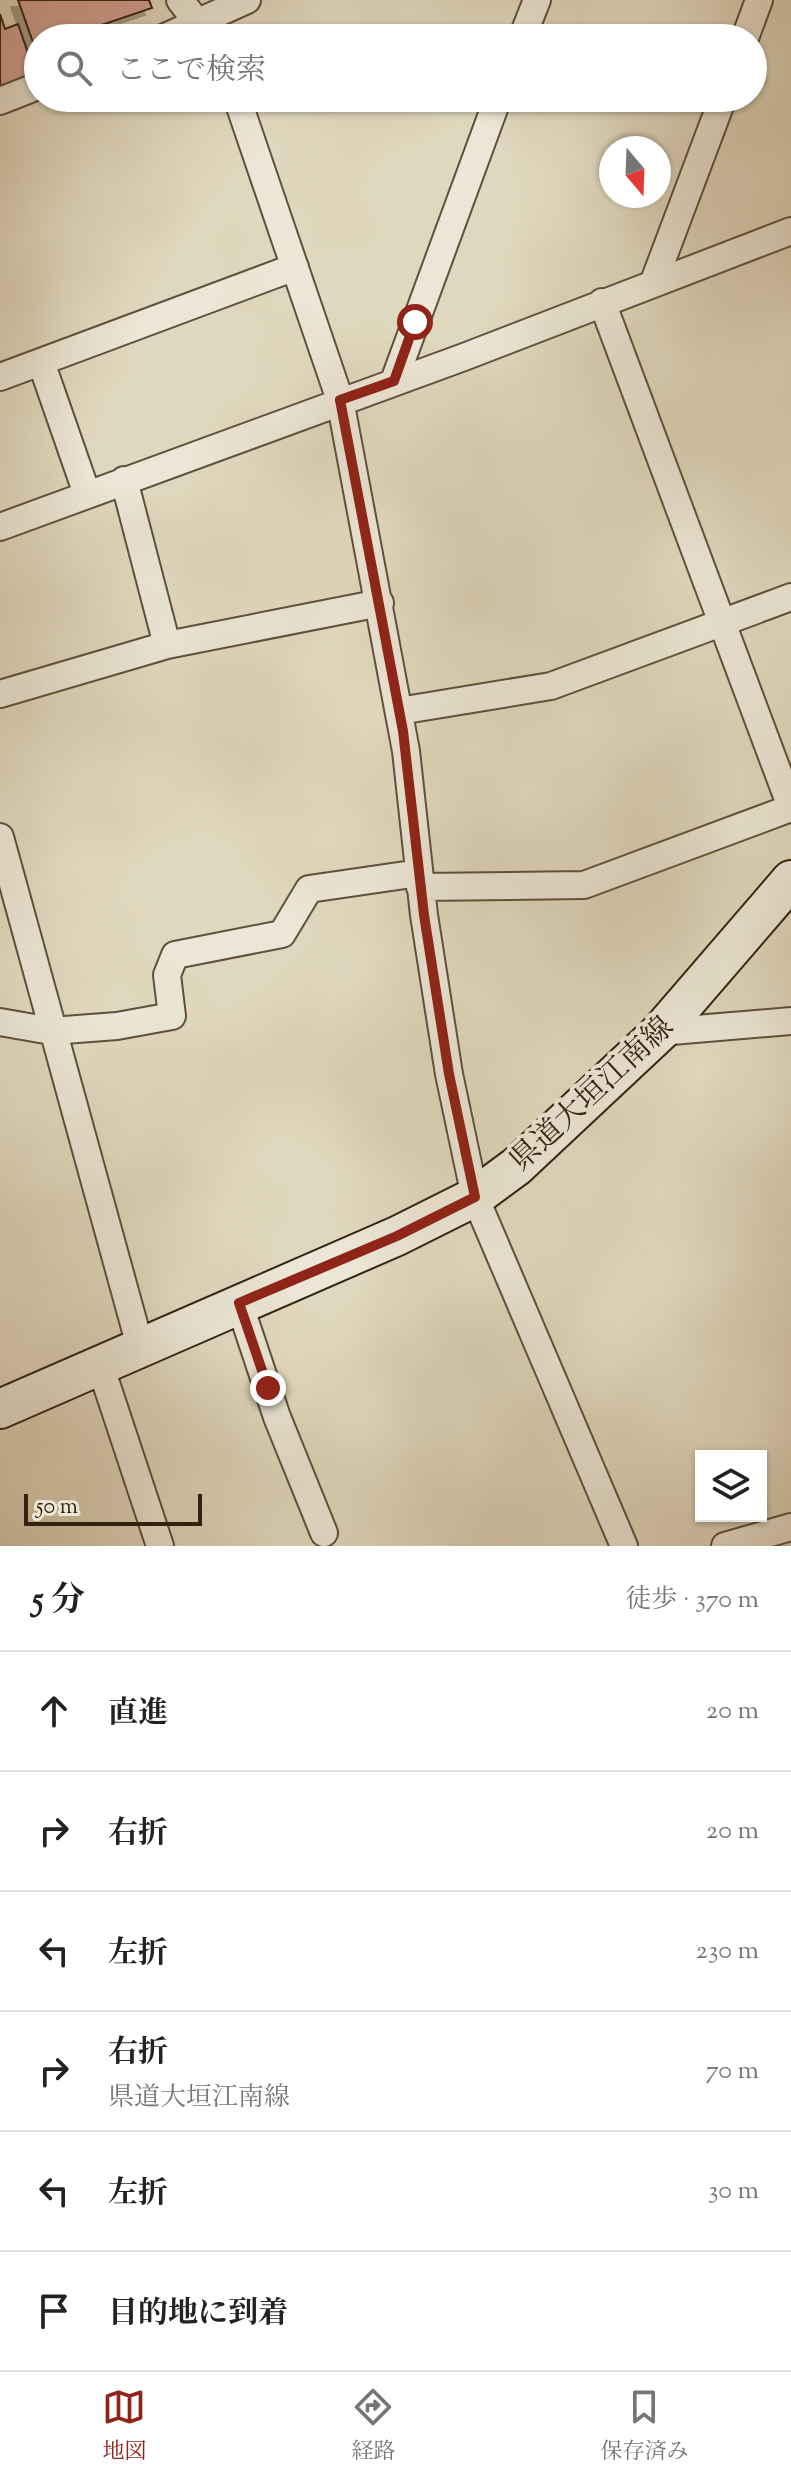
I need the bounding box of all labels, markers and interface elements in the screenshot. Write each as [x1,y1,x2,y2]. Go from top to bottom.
search box [24,24,767,112]
icon: search [52,46,96,90]
text: ここで検索 [116,50,266,93]
north arrow [599,136,671,208]
route start [397,304,433,340]
street label: 県道大垣江南線 [501,1007,684,1182]
route end [250,1370,286,1406]
map controls [695,1450,767,1522]
button: layers [695,1450,767,1522]
scale bar [24,1490,202,1526]
text: 50 m [36,1492,78,1524]
text: 5 分 [32,1577,85,1626]
text: 徒歩 · 370 m [626,1582,759,1619]
icon: ahead [32,1689,76,1733]
text: 直進 [108,1693,168,1736]
text: 20 m [706,1693,759,1730]
icon: right [32,1809,76,1853]
text: 右折 [108,1813,168,1856]
text: 20 m [706,1813,759,1850]
icon: left [32,1929,76,1973]
text: 左折 [108,1933,168,1976]
text: 230 m [696,1933,759,1970]
text: 右折 [108,2032,168,2075]
icon: right [32,2049,76,2093]
text: 70 m [706,2053,759,2090]
text: 県道大垣江南線 [108,2080,290,2117]
icon: left [32,2169,76,2213]
text: 左折 [108,2173,168,2216]
text: 30 m [708,2173,759,2210]
icon: arrive [32,2289,76,2333]
text: 目的地に到着 [108,2293,288,2336]
tab: 地図 [102,2385,147,2469]
tab: 経路 [351,2385,396,2469]
tab: 保存済み [600,2385,689,2469]

